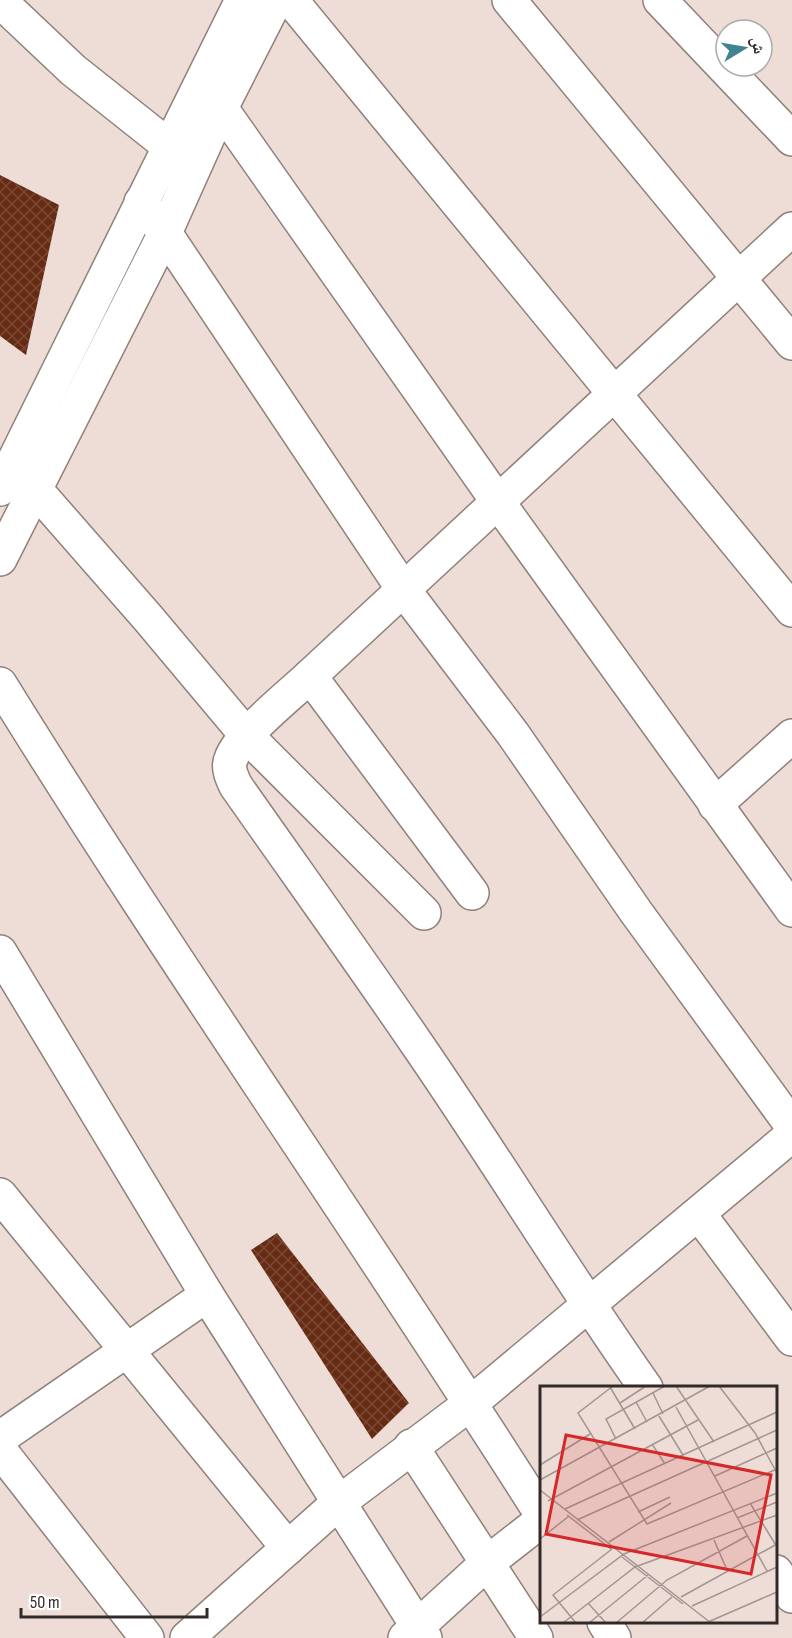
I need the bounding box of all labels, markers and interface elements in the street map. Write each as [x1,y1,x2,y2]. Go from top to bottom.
north arrow [714,18,774,78]
text: ش [746,35,768,56]
inset map [540,1386,777,1623]
scale bar [21,1581,207,1619]
text: 50 m [30,1592,60,1613]

